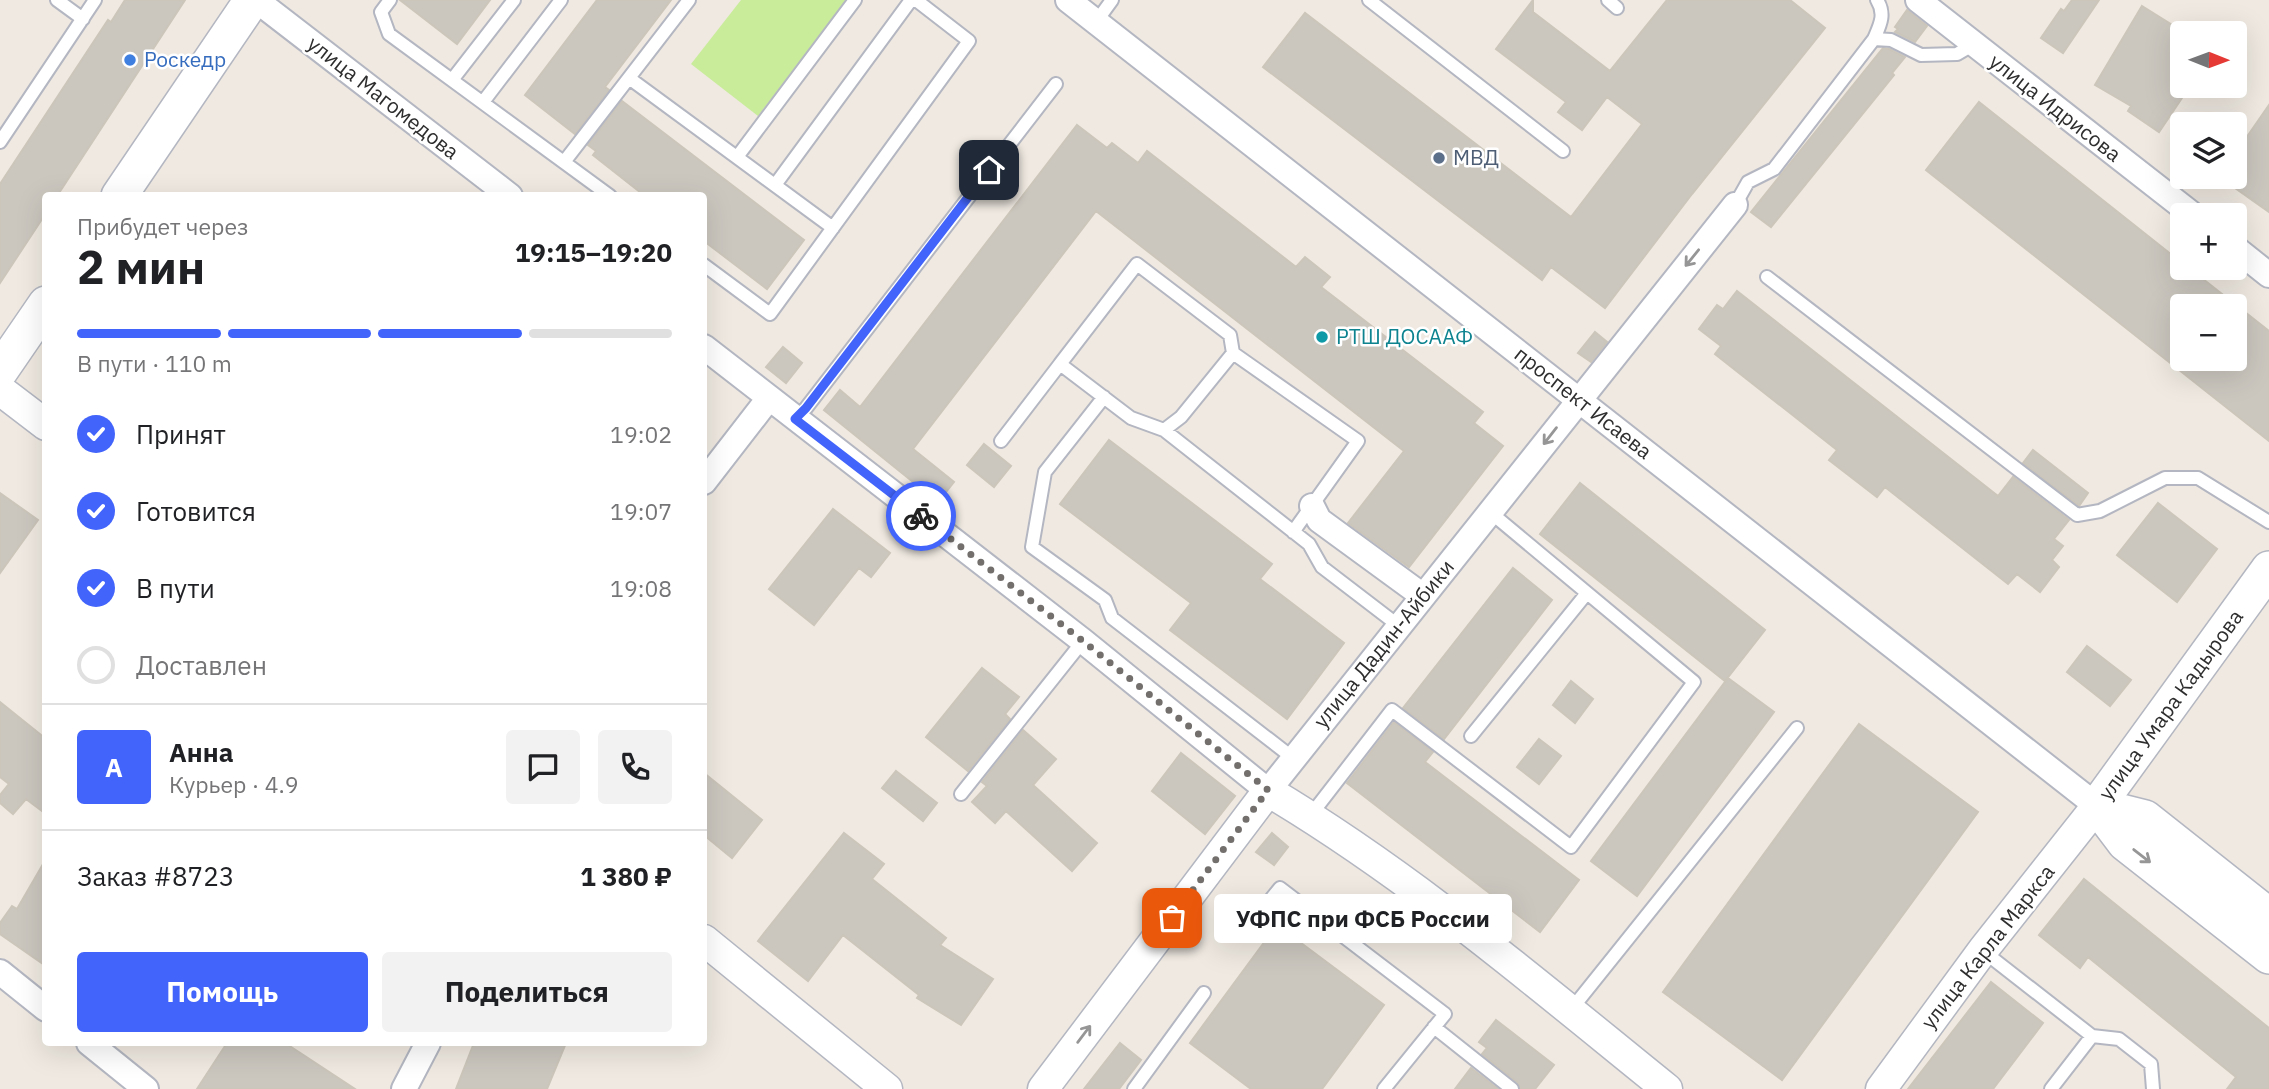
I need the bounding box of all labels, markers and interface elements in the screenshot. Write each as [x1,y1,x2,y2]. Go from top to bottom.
north arrow [2170,21,2247,98]
map controls [2170,21,2247,371]
street label: улица Магомедова [302,29,465,165]
place label: Роскедр [144,45,226,73]
street label: улица Идрисова [1984,47,2127,168]
marker: Роскедр [122,52,138,68]
button: layers [2170,112,2247,189]
pin [959,140,1019,200]
place label: МВД [1453,143,1499,171]
marker: МВД [1431,150,1447,166]
icon: home [970,151,1008,189]
button: + [2170,203,2247,280]
text: Прибудет через [77,211,249,241]
text: 19:15–19:20 [515,235,672,269]
text: 2 мин [77,237,205,297]
one-way arrow [1684,249,1700,267]
button: − [2170,294,2247,371]
place label: РТШ ДОСААФ [1336,322,1473,350]
marker: РТШ ДОСААФ [1314,329,1330,345]
street label: проспект Исаева [1509,340,1658,465]
text: В пути · 110 m [77,348,232,378]
icon: check [77,415,115,453]
text: Принят [136,417,226,451]
text: 19:02 [610,419,672,449]
one-way arrow [1542,426,1557,444]
courier [886,481,956,551]
icon: check [77,492,115,530]
text: Готовится [136,494,256,528]
text: 19:07 [610,496,672,526]
icon: bike [902,497,940,535]
street label: улица Дадин-Айбики [1307,553,1460,733]
icon: check [77,569,115,607]
text: В пути [136,571,215,605]
text: 19:08 [610,573,672,603]
street label: улица Умара Кадырова [2092,604,2249,805]
text: Доставлен [136,648,267,682]
button: chat [506,730,580,804]
button: phone [598,730,672,804]
text: Анна [169,735,233,769]
text: А [105,750,123,784]
text: Курьер · 4.9 [169,769,299,799]
one-way arrow [2133,849,2151,864]
street label: улица Карла Маркса [1914,858,2060,1034]
text: Заказ #8723 [77,859,234,893]
text: 1 380 ₽ [580,859,672,893]
pin [1142,888,1202,948]
callout: УФПС при ФСБ России [1214,894,1512,942]
icon: bag [1153,899,1191,937]
text: УФПС при ФСБ России [1236,903,1490,933]
button: Помощь [77,952,368,1032]
button: Поделиться [382,952,672,1032]
one-way arrow [1077,1026,1092,1044]

